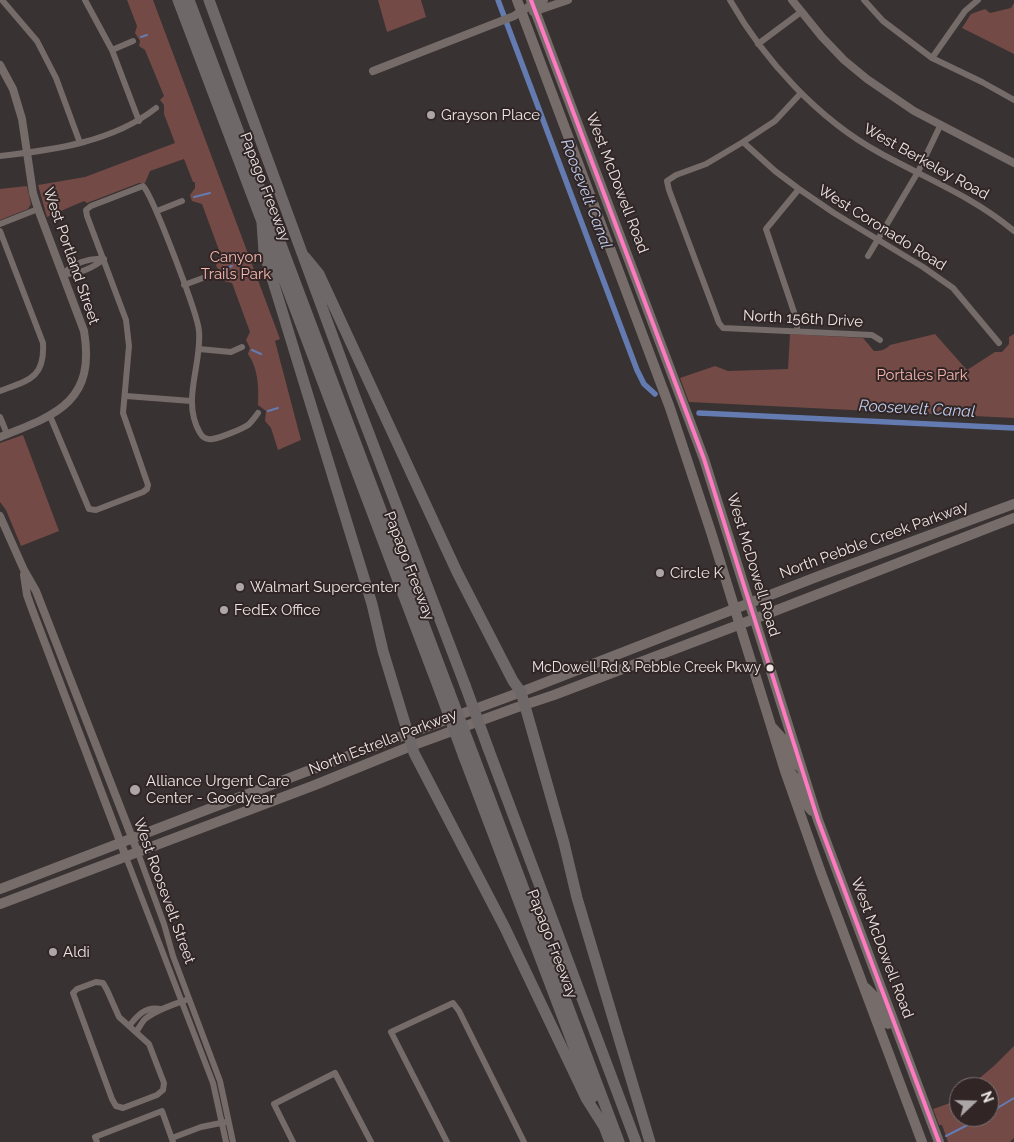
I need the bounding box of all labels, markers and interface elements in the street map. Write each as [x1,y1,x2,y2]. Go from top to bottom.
place label: Grayson Place [441,106,540,124]
marker: Grayson Place [425,109,437,121]
street label: West McDowell Road [582,110,652,256]
street label: West Berkeley Road [860,120,992,204]
street label: Papago Freeway [236,130,294,244]
water label: Roosevelt Canal [556,136,616,252]
street label: West Coronado Road [815,181,949,275]
street label: West Portland Street [39,185,103,327]
park label: Canyon Trails Park [201,248,271,283]
street label: North 156th Drive [742,307,864,331]
park label: Portales Park [876,366,968,384]
water label: Roosevelt Canal [858,396,976,422]
street label: West McDowell Road [723,491,783,639]
street label: North Pebble Creek Parkway [777,497,971,583]
street label: Papago Freeway [380,509,438,623]
place label: Circle K [670,564,723,582]
marker: Circle K [654,567,666,579]
place label: Walmart Supercenter [250,578,399,596]
marker: Walmart Supercenter [234,581,246,593]
place label: FedEx Office [234,601,320,619]
marker: FedEx Office [218,604,230,616]
place label: McDowell Rd & Pebble Creek Pkwy [532,660,761,676]
marker: McDowell Rd & Pebble Creek Pkwy [765,663,775,673]
street label: North Estrella Parkway [306,705,460,779]
place label: Alliance Urgent Care Center - Goodyear [146,772,289,807]
marker: Alliance Urgent Care Center - Goodyear [128,783,142,797]
street label: West Roosevelt Street [129,816,199,966]
street label: West McDowell Road [847,875,917,1021]
street label: Papago Freeway [523,887,581,1001]
place label: Aldi [63,943,90,961]
marker: Aldi [47,946,59,958]
north arrow [949,1077,999,1127]
text: N [978,1089,996,1105]

